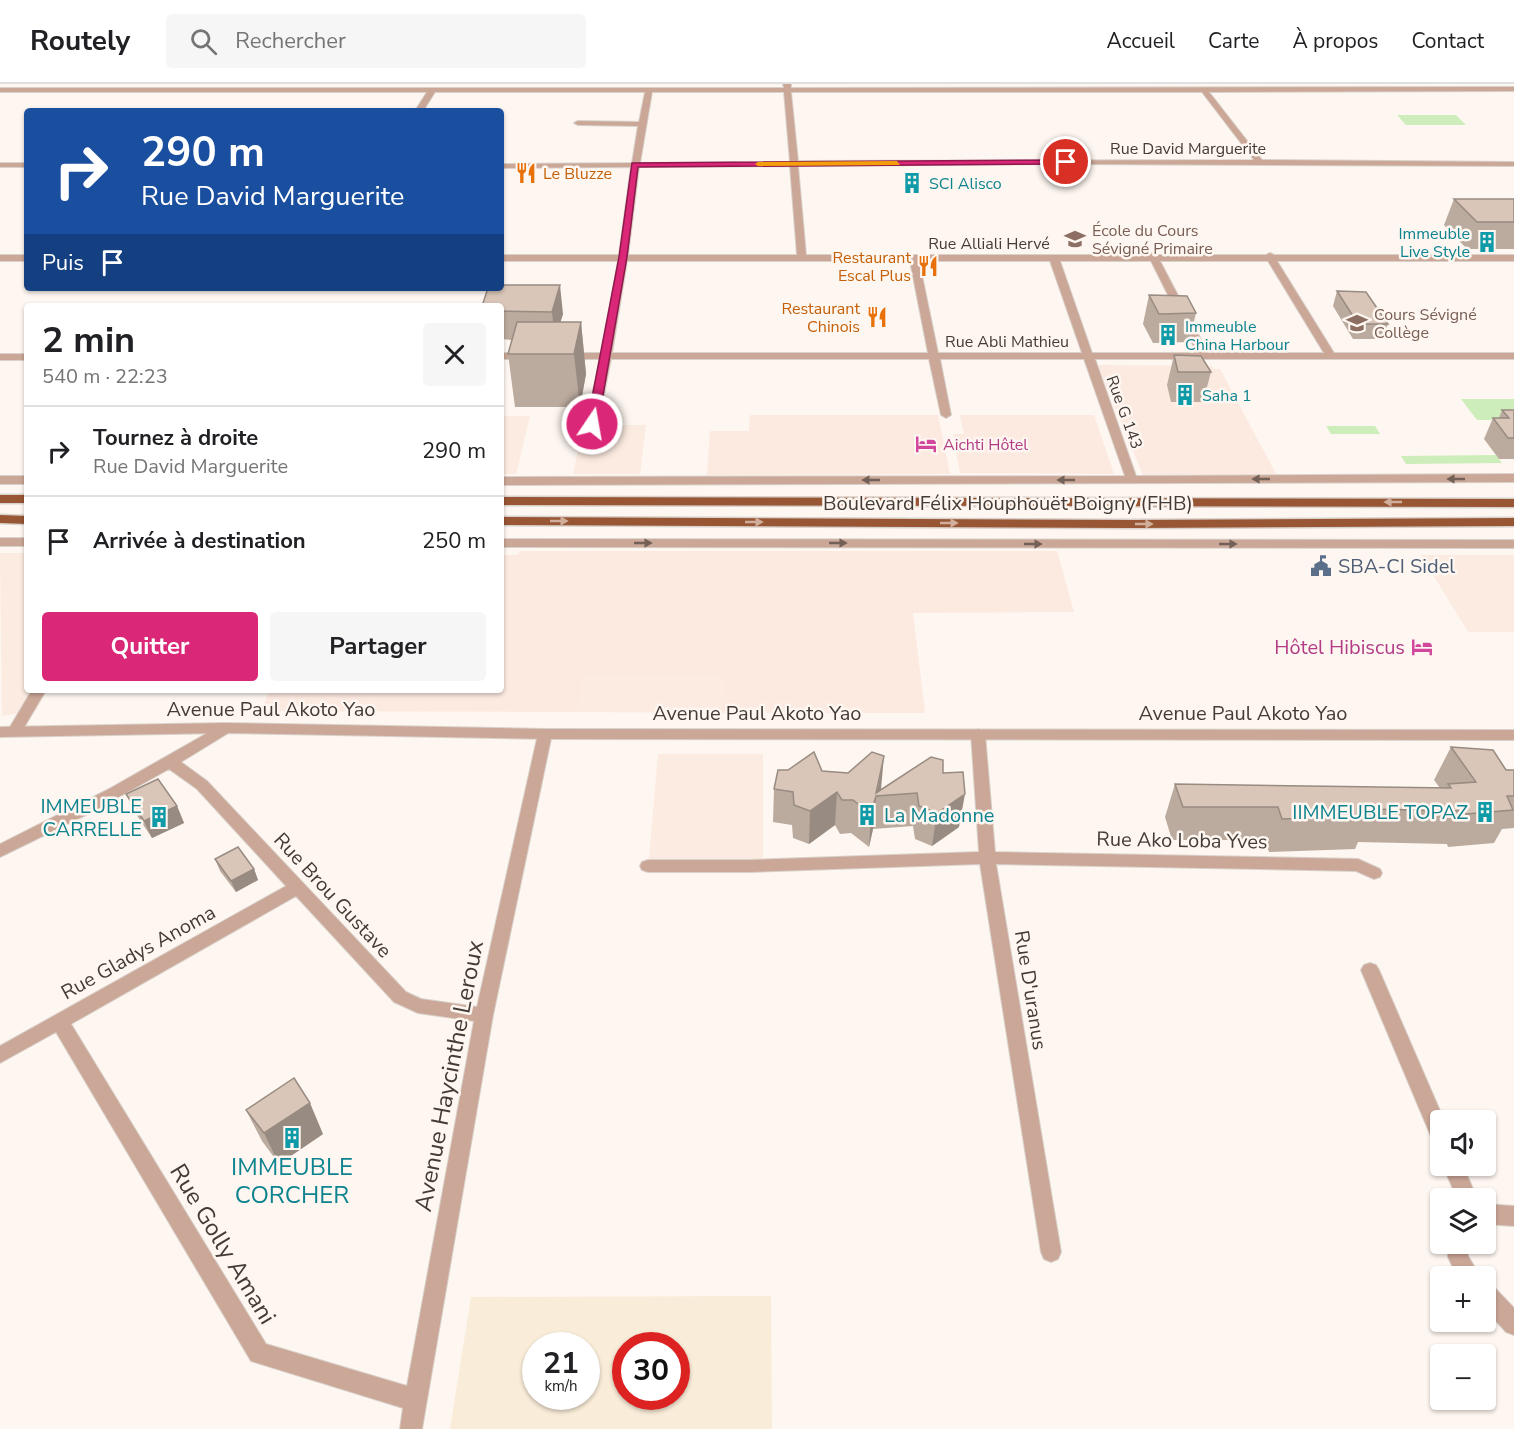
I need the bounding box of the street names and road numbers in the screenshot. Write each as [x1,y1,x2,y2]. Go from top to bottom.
street label: Rue David Marguerite [1110,138,1266,160]
street label: Rue Alliali Hervé [928,233,1050,255]
street label: Rue Abli Mathieu [945,331,1069,353]
street label: Rue G 143 [1101,372,1148,452]
street label: Boulevard Félix Houphouët Boigny (FHB) [823,490,1193,517]
street label: Avenue Paul Akoto Yao [167,696,375,723]
street label: Avenue Paul Akoto Yao [653,700,861,727]
street label: Avenue Paul Akoto Yao [1139,700,1347,727]
street label: Rue Ako Loba Yves [1096,826,1268,855]
street label: Rue Brou Gustave [268,827,398,964]
street label: Rue Gladys Anoma [56,899,220,1006]
street label: Rue D'uranus [1008,928,1053,1052]
street label: Avenue Haycinthe Leroux [407,937,491,1214]
street label: Rue Golly Amani [163,1158,283,1330]

